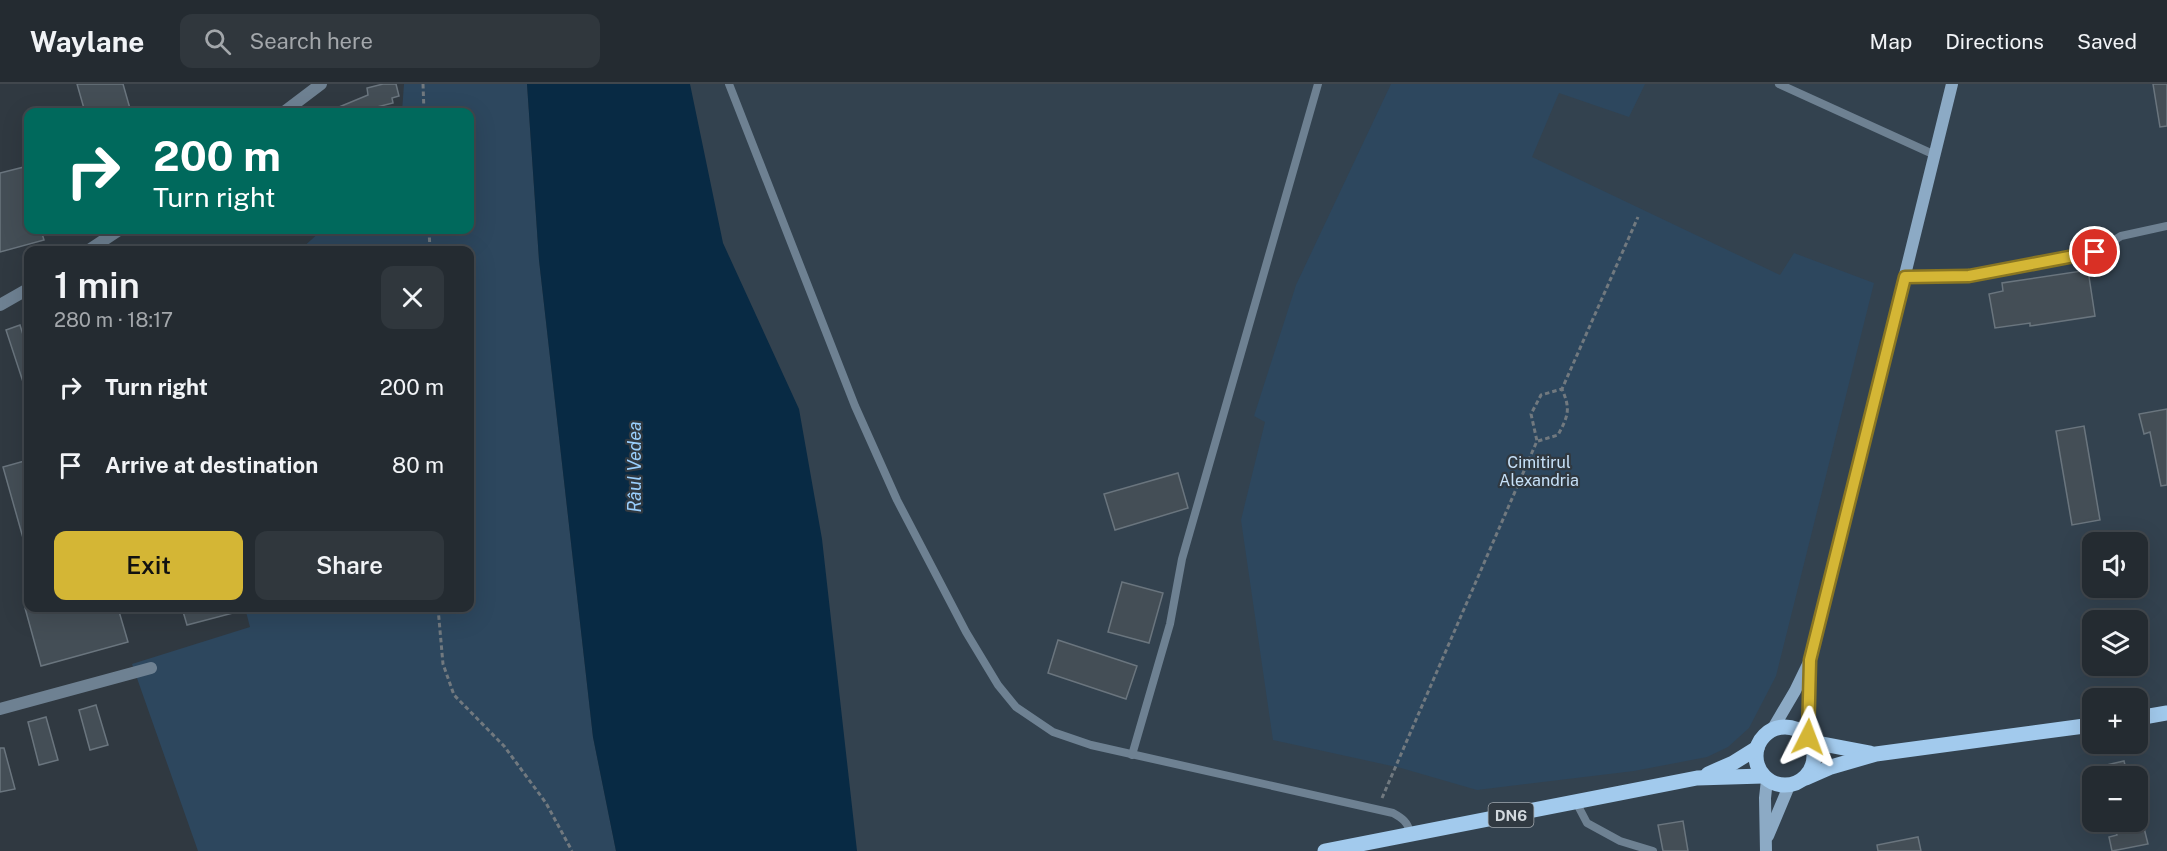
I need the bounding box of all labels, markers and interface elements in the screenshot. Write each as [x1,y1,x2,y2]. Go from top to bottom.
search box [180,14,600,68]
text: Waylane [30,25,144,58]
icon: search [201,25,234,58]
text: Search here [249,28,373,54]
text: Map [1870,29,1912,54]
text: Directions [1945,29,2044,54]
text: Saved [2077,29,2137,54]
text: 200 m [153,131,281,180]
icon: right [54,132,132,210]
text: Turn right [153,181,276,213]
pin [2069,226,2120,277]
icon: arrive [2078,235,2111,268]
text: 1 min [54,264,140,306]
button: close [381,266,444,329]
text: 280 m · 18:17 [54,308,173,332]
icon: right [54,371,87,404]
text: Turn right [105,374,208,400]
text: 200 m [380,374,444,400]
water label: Râul Vedea [624,421,645,513]
icon: arrive [54,449,87,482]
text: Arrive at destination [105,452,318,478]
text: 80 m [392,452,444,478]
park label: Cimitirul Alexandria [1499,453,1579,490]
button: Exit [54,531,243,600]
button: Share [255,531,444,600]
map controls [2082,532,2148,832]
button: sound [2082,532,2148,598]
button: layers [2082,610,2148,676]
button: + [2082,688,2148,754]
position arrow [1776,705,1840,769]
button: − [2082,766,2148,832]
road number: DN6 [1488,803,1534,827]

